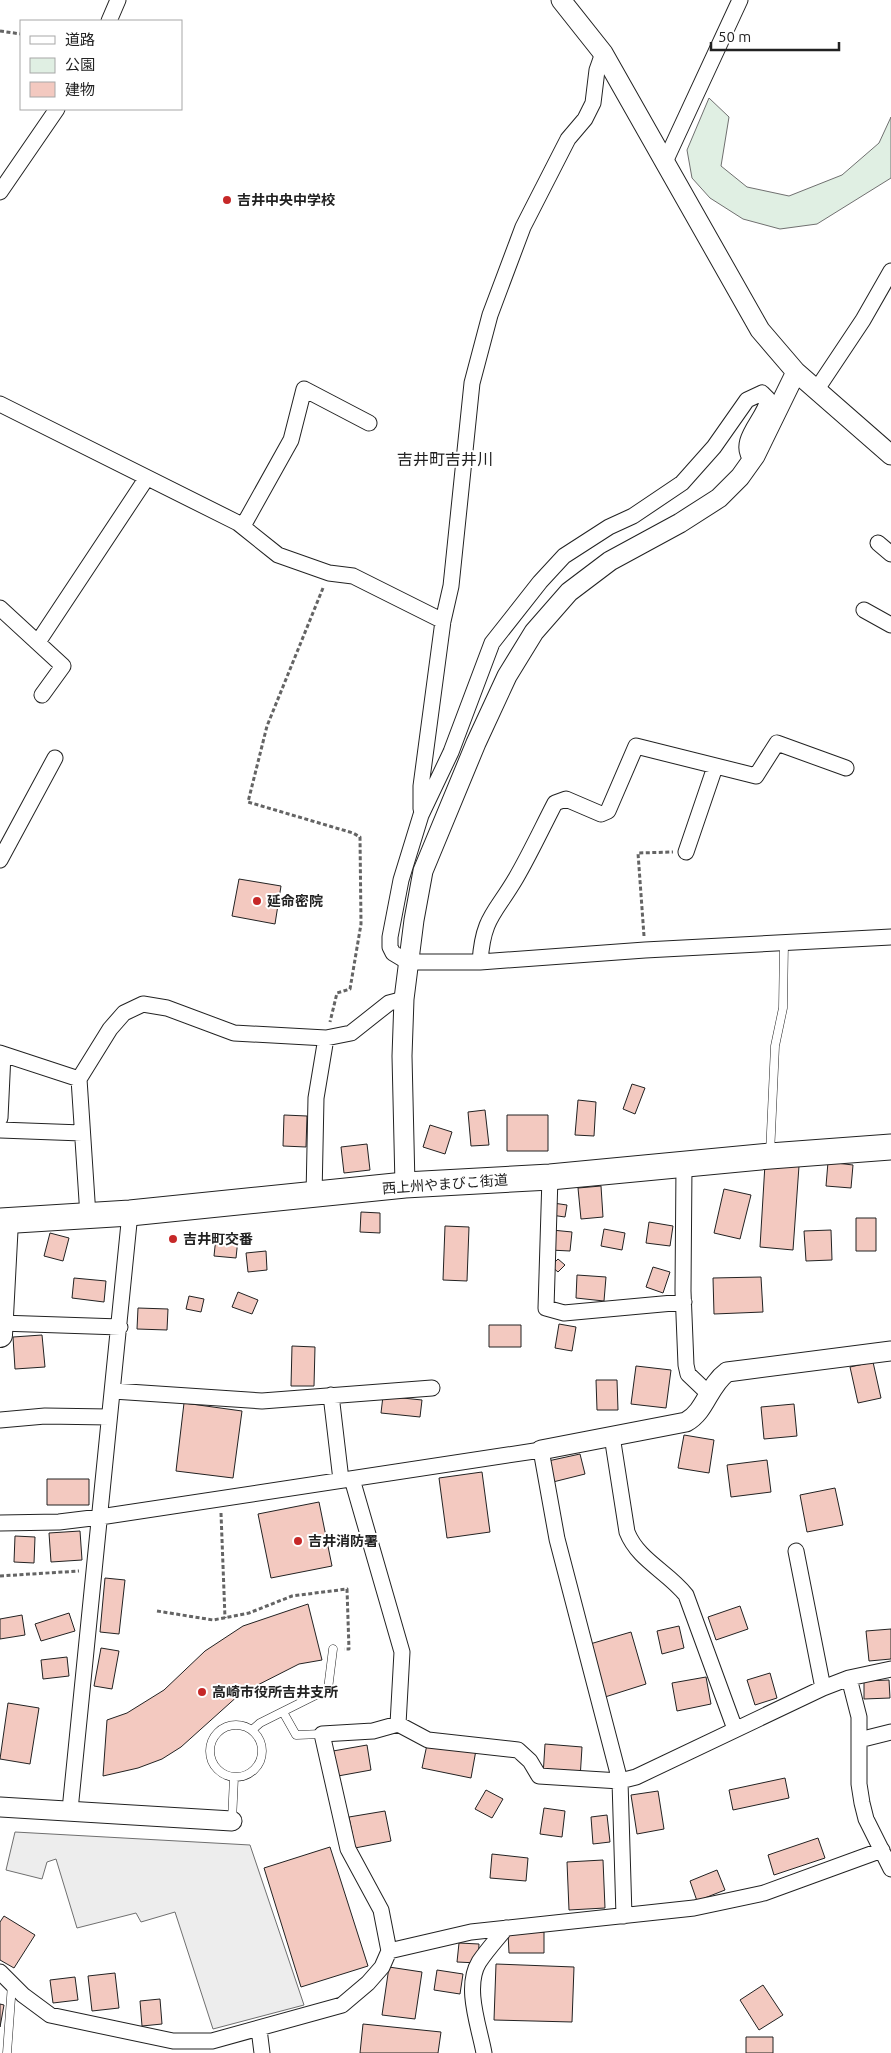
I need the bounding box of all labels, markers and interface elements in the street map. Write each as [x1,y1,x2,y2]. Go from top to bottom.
legend [20,20,182,110]
scale bar [711,20,838,52]
text: 50 m [718,28,751,45]
text: 道路 [65,31,95,48]
text: 公園 [65,56,95,73]
text: 建物 [65,81,95,98]
place label: 吉井中央中学校 [237,192,335,208]
marker: 吉井中央中学校 [221,194,233,206]
district label: 吉井町吉井川 [397,450,493,468]
place label: 延命密院 [267,893,323,909]
marker: 延命密院 [251,895,263,907]
street label: 西上州やまびこ街道 [382,1172,508,1196]
place label: 吉井町交番 [183,1231,253,1247]
marker: 吉井町交番 [167,1233,179,1245]
place label: 吉井消防署 [308,1533,378,1549]
marker: 吉井消防署 [292,1535,304,1547]
place label: 高崎市役所吉井支所 [212,1684,338,1700]
marker: 高崎市役所吉井支所 [196,1686,208,1698]

